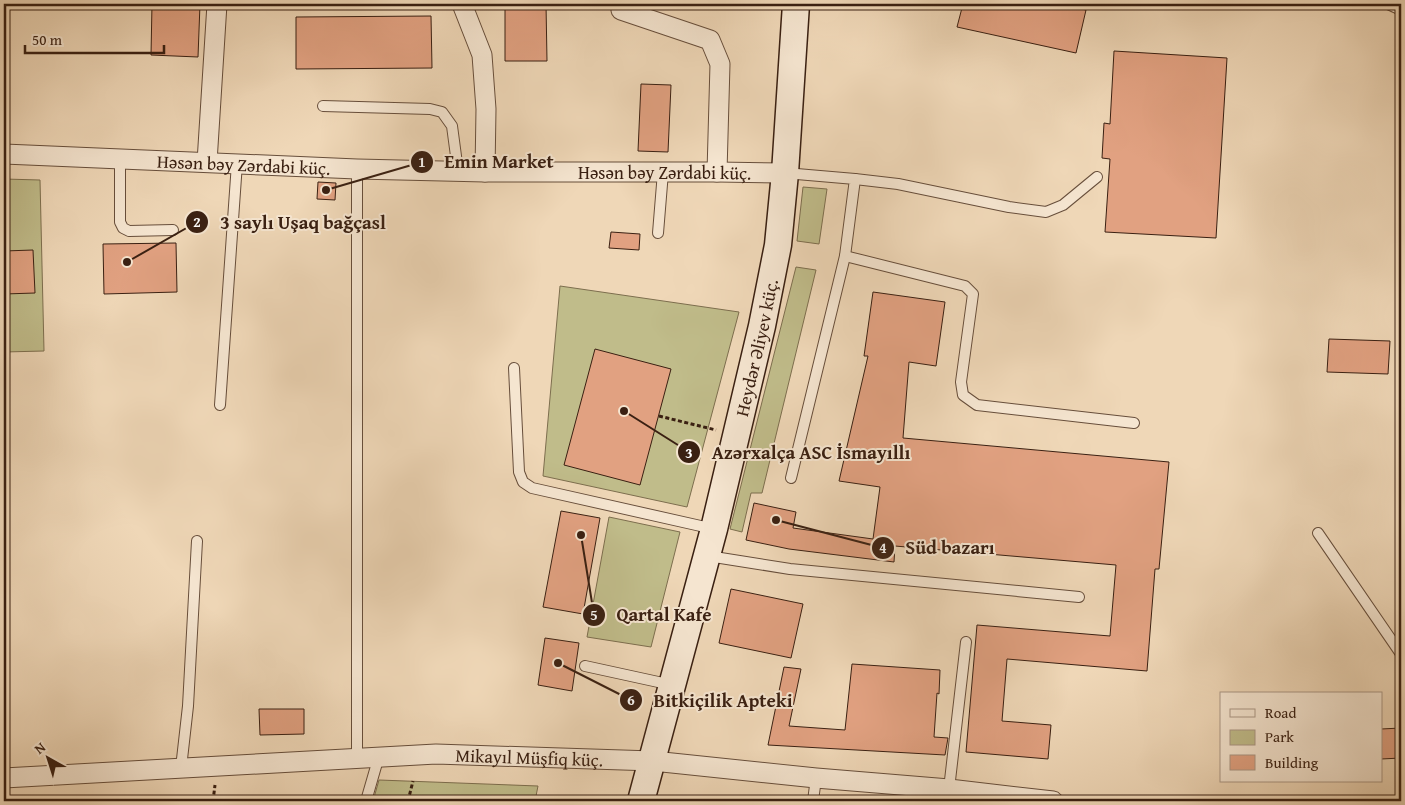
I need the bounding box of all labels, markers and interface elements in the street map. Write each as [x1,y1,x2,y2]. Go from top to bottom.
scale bar [25,22,164,54]
text: 50 m [32,29,63,50]
callout: Emin Market [409,145,564,179]
street label: Həsən bəy Zərdabi küç. [157,147,331,181]
text: Emin Market [444,147,555,175]
text: 1 [418,151,426,172]
street label: Həsən bəy Zərdabi küç. [578,158,752,186]
callout: 3 saylı Uşaq bağçasl [185,205,396,239]
text: 3 saylı Uşaq bağçasl [220,208,386,236]
text: 2 [193,211,201,232]
street label: Heydər Əliyev küç. [728,276,785,419]
callout: Azərxalça ASC İsmayıllı [677,435,921,469]
text: Azərxalça ASC İsmayıllı [712,438,910,466]
text: 3 [685,442,693,463]
callout: Süd bazarı [871,531,1005,565]
text: Süd bazarı [905,533,995,561]
text: 4 [879,537,887,558]
callout: Qartal Kafe [581,598,722,632]
text: Qartal Kafe [616,600,712,628]
text: 5 [590,604,598,625]
callout: Bitkiçilik Apteki [618,683,802,717]
text: Bitkiçilik Apteki [653,686,793,714]
text: 6 [627,689,635,710]
legend [1220,692,1382,782]
text: Road [1265,702,1296,723]
text: Park [1265,726,1294,747]
north arrow [22,732,72,782]
text: N [30,737,50,759]
street label: Mikayıl Müşfiq küç. [455,741,604,773]
text: Building [1265,752,1319,773]

